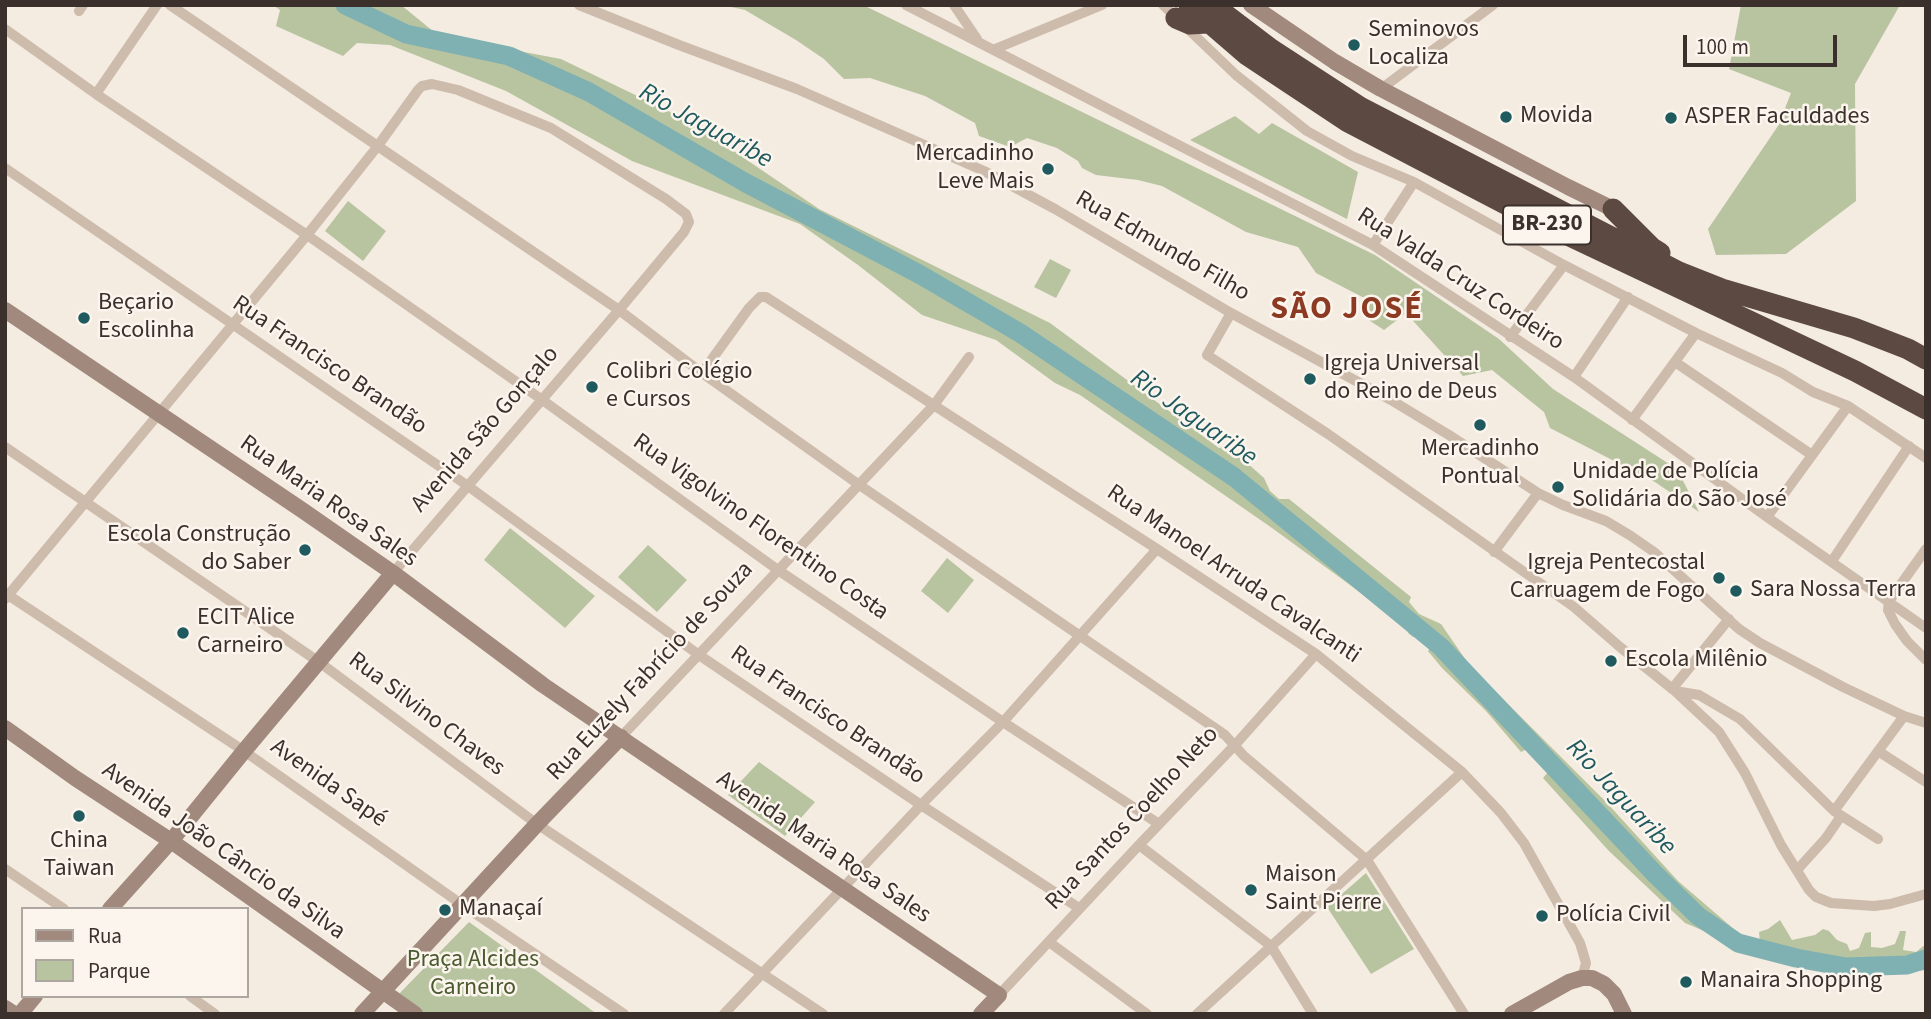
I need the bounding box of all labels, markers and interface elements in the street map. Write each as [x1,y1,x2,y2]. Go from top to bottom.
place label: Seminovos Localiza [1368,17,1479,73]
scale bar [1686,21,1840,65]
text: 100 m [1696,32,1749,62]
marker: Seminovos Localiza [1346,37,1362,53]
water label: Rio Jaguaribe [633,78,777,176]
place label: Movida [1520,103,1593,131]
place label: ASPER Faculdades [1685,104,1869,132]
marker: Movida [1498,109,1514,125]
marker: ASPER Faculdades [1663,110,1679,126]
place label: Mercadinho Leve Mais [915,141,1034,197]
marker: Mercadinho Leve Mais [1040,161,1056,177]
street label: Rua Edmundo Filho [1070,185,1254,309]
street label: Rua Valda Cruz Cordeiro [1351,202,1569,358]
road number: BR-230 [1503,206,1591,244]
place label: Beçario Escolinha [98,290,194,346]
street label: Rua Francisco Brandão [226,290,432,442]
district label: SÃO JOSÉ [1271,292,1423,330]
marker: Beçario Escolinha [76,310,92,326]
street label: Avenida São Gonçalo [406,341,566,519]
place label: Igreja Universal do Reino de Deus [1324,351,1497,407]
place label: Colibri Colégio e Cursos [606,359,753,415]
water label: Rio Jaguaribe [1124,364,1262,474]
marker: Igreja Universal do Reino de Deus [1302,371,1318,387]
marker: Colibri Colégio e Cursos [584,379,600,395]
marker: Mercadinho Pontual [1472,417,1488,433]
street label: Rua Vigolvino Florentino Costa [626,429,894,627]
street label: Rua Maria Rosa Sales [233,430,423,574]
place label: Mercadinho Pontual [1421,436,1539,492]
place label: Unidade de Polícia Solidária do São José [1572,459,1787,515]
street label: Rua Manoel Arruda Cavalcanti [1101,479,1365,671]
marker: Unidade de Polícia Solidária do São José [1550,479,1566,495]
place label: Escola Construção do Saber [107,522,291,578]
marker: Escola Construção do Saber [297,542,313,558]
place label: Igreja Pentecostal Carruagem de Fogo [1510,550,1705,606]
street label: Rua Euzely Fabrício de Souza [542,556,760,788]
marker: Igreja Pentecostal Carruagem de Fogo [1711,570,1727,586]
place label: Sara Nossa Terra [1750,577,1916,605]
marker: Sara Nossa Terra [1728,583,1744,599]
place label: ECIT Alice Carneiro [197,605,295,661]
marker: ECIT Alice Carneiro [175,625,191,641]
street label: Rua Francisco Brandão [724,640,930,792]
street label: Rua Silvino Chaves [342,647,510,783]
place label: Escola Milênio [1625,647,1768,675]
marker: Escola Milênio [1603,653,1619,669]
street label: Rua Santos Coelho Neto [1040,721,1226,917]
street label: Avenida Sapé [264,733,392,835]
water label: Rio Jaguaribe [1558,733,1682,863]
street label: Avenida João Câncio da Silva [96,757,350,947]
street label: Avenida Maria Rosa Sales [710,766,936,930]
marker: China Taiwan [71,808,87,824]
place label: China Taiwan [43,828,115,884]
place label: Maison Saint Pierre [1265,862,1382,918]
marker: Maison Saint Pierre [1243,882,1259,898]
place label: Manaçaí [459,896,542,924]
marker: Manaçaí [437,902,453,918]
place label: Polícia Civil [1556,902,1671,930]
legend [21,907,248,998]
marker: Polícia Civil [1534,908,1550,924]
text: Rua [88,921,122,951]
park label: Praça Alcides Carneiro [407,947,539,1003]
text: Parque [88,956,150,986]
place label: Manaira Shopping [1700,968,1882,996]
marker: Manaira Shopping [1678,974,1694,990]

